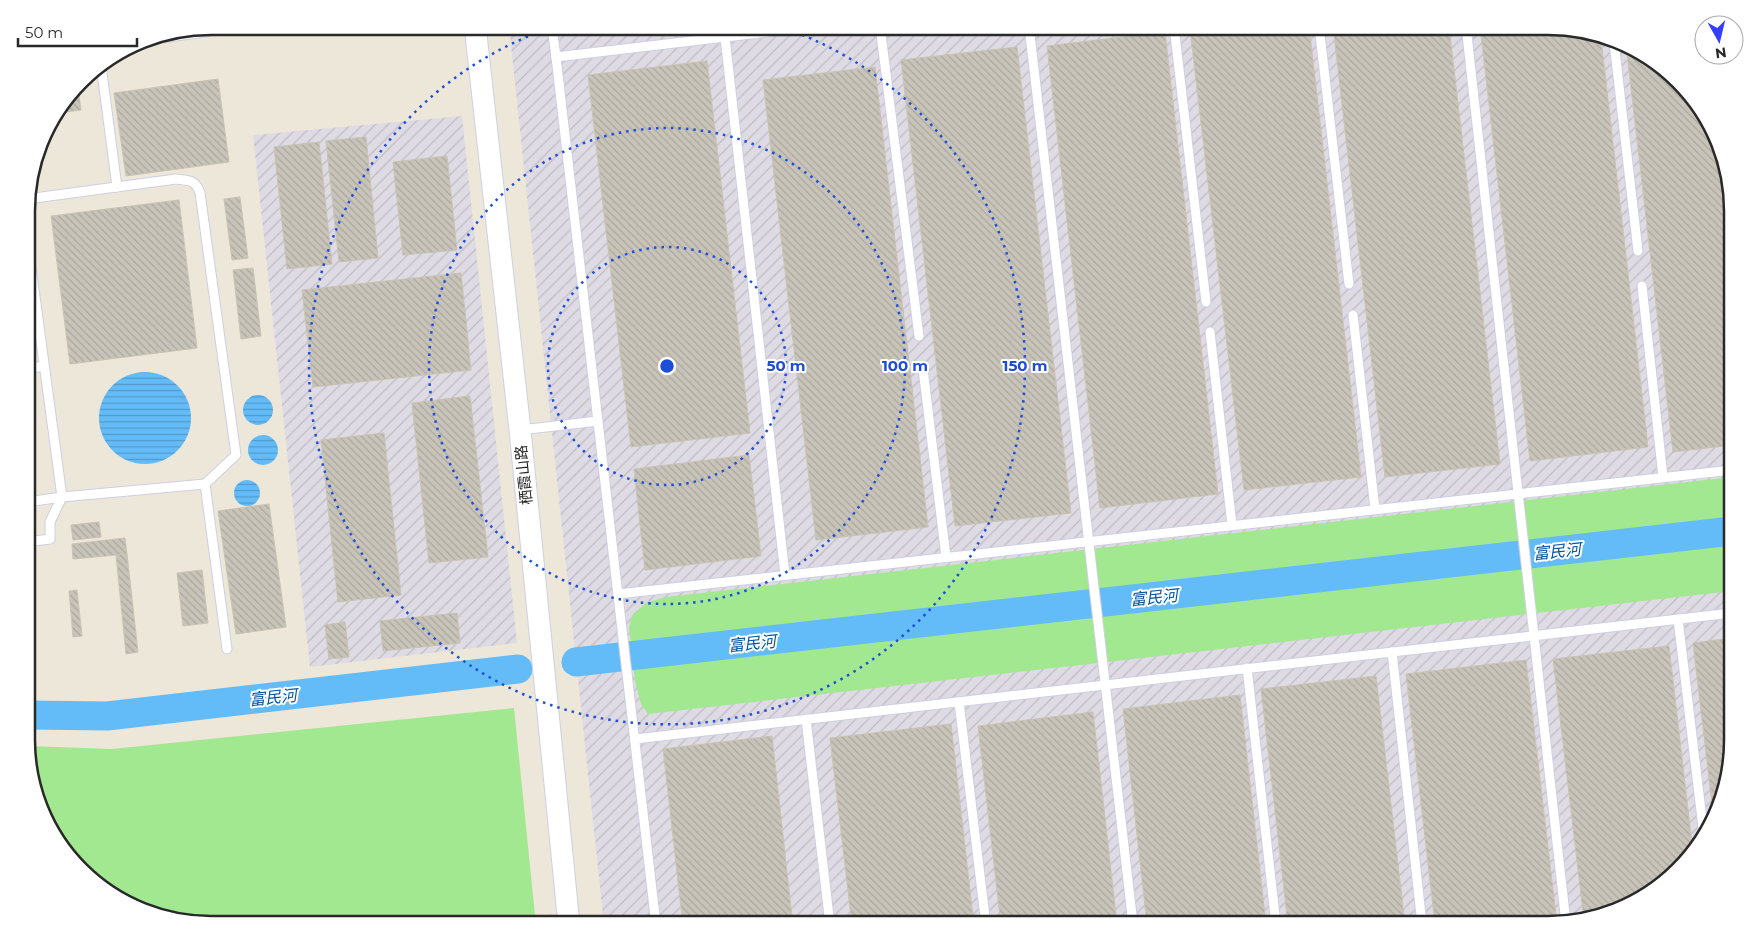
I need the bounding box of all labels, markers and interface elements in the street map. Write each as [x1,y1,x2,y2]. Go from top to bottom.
scale bar [18,15,136,47]
north arrow [1694,15,1744,65]
text: 50 m [25,23,63,42]
text: N [1714,43,1728,63]
text: 50 m [766,356,806,375]
text: 100 m [882,356,928,375]
text: 150 m [1003,356,1047,375]
centre of rings [658,357,676,375]
street label: 栖霞山路 [511,444,536,506]
water label: 富民河 [1532,539,1585,563]
water label: 富民河 [1129,585,1182,609]
water label: 富民河 [727,631,780,655]
water label: 富民河 [248,685,301,709]

